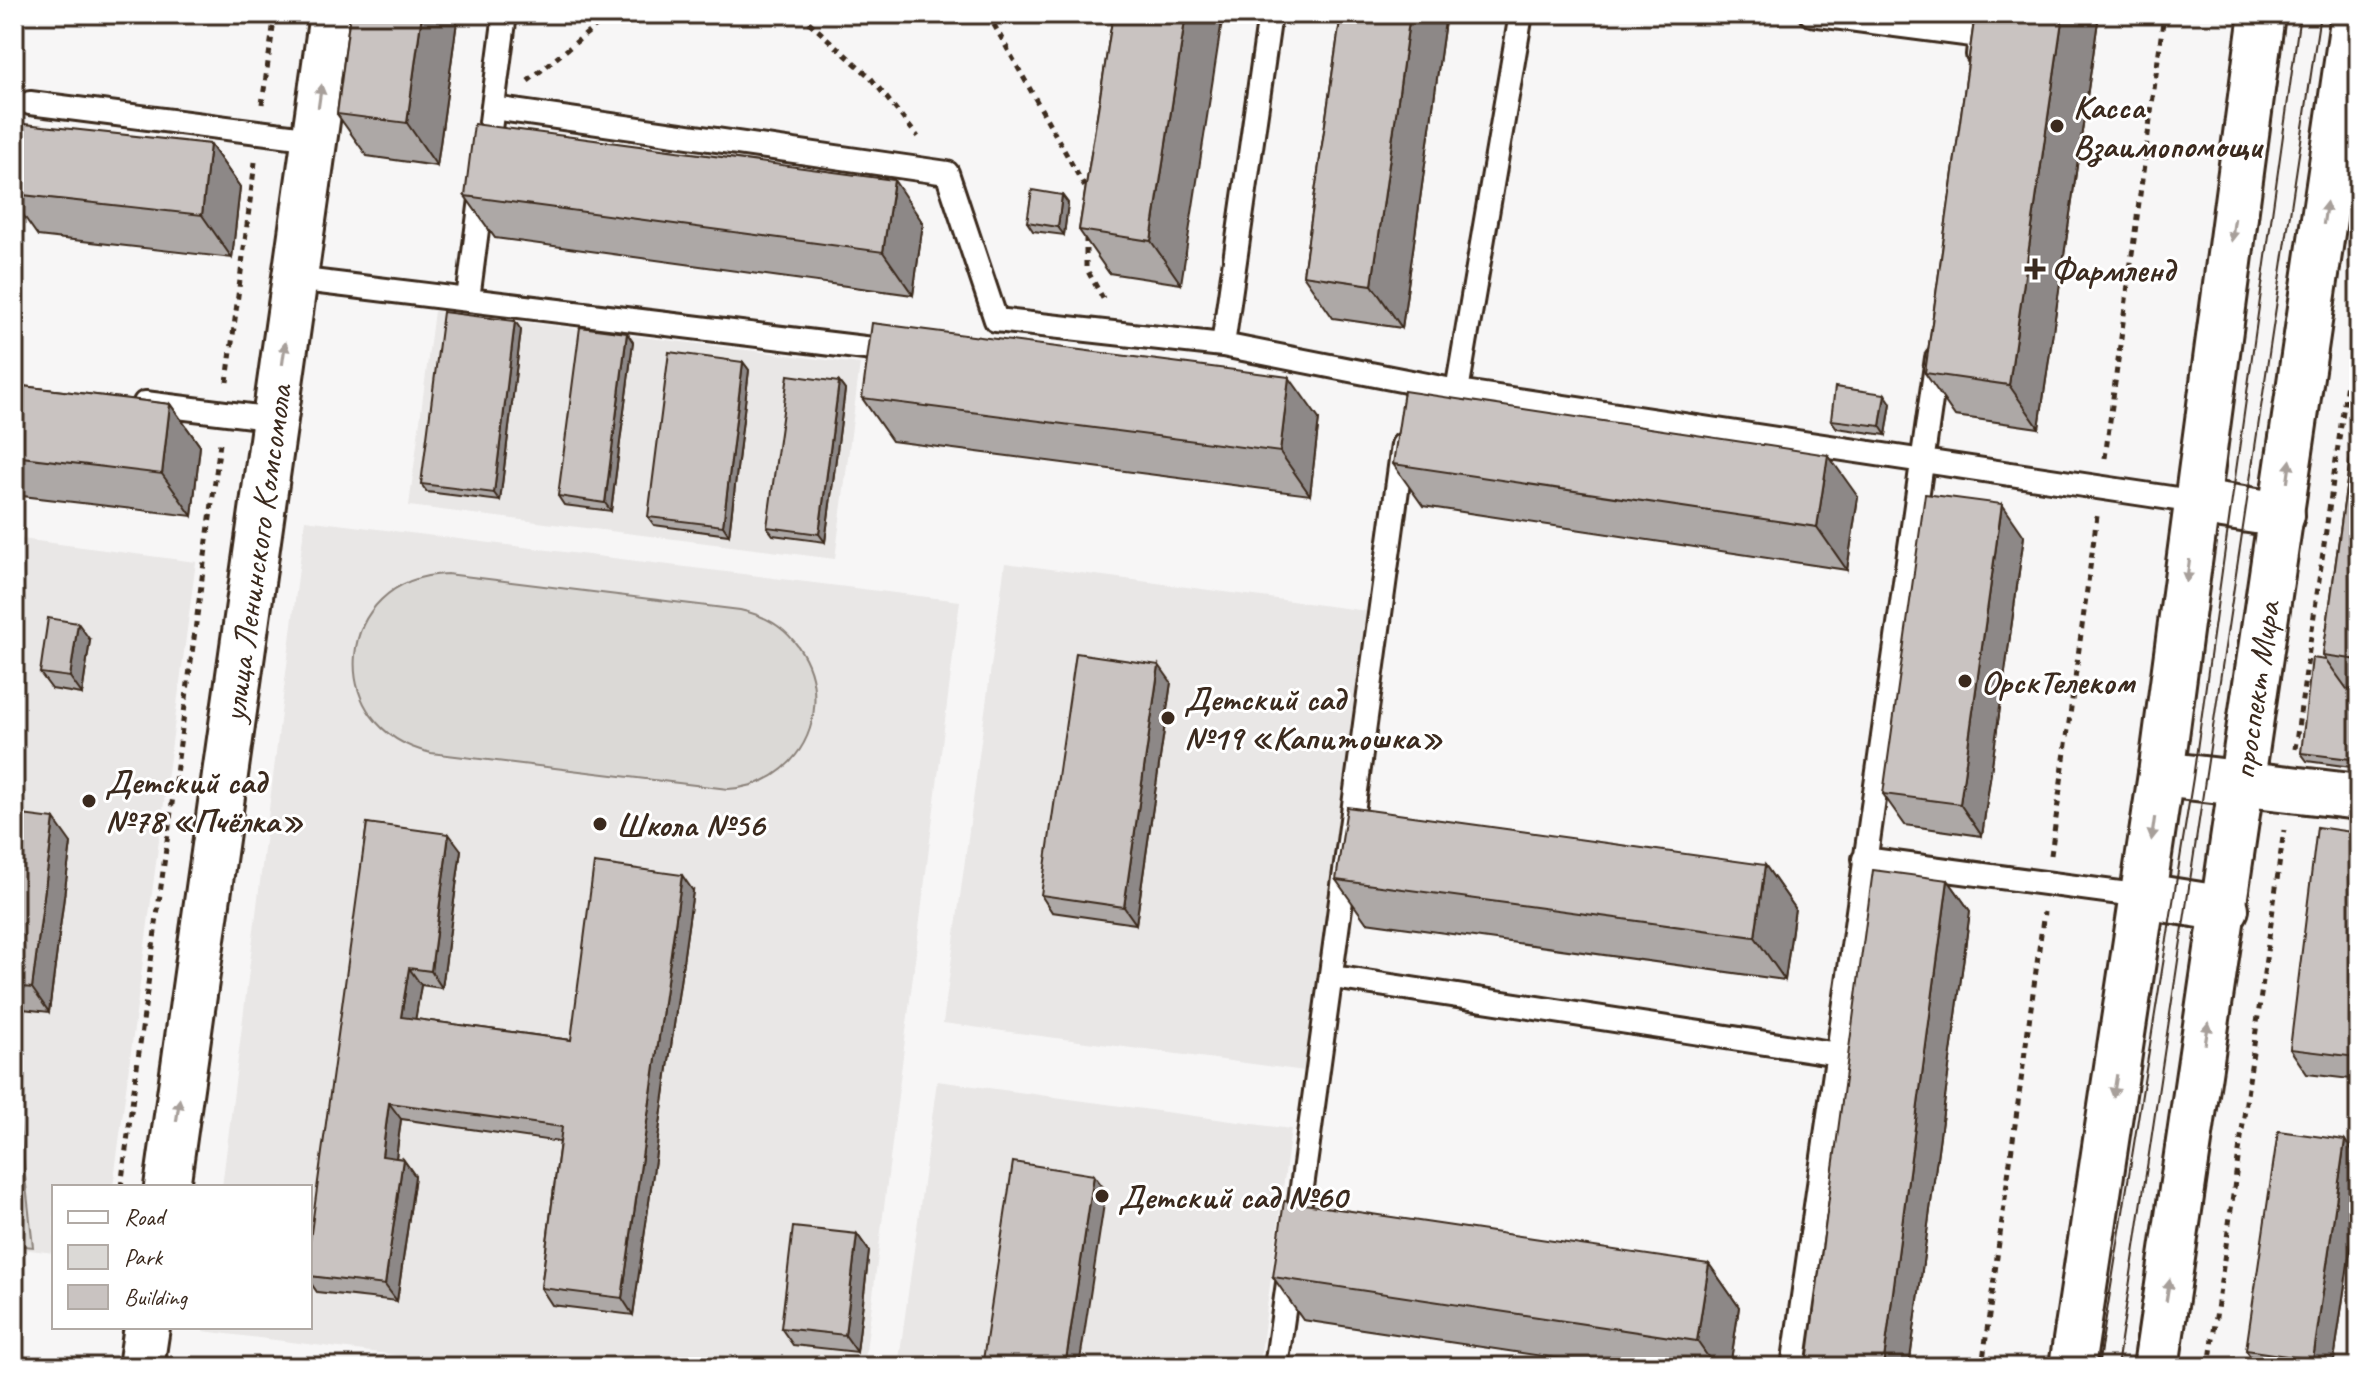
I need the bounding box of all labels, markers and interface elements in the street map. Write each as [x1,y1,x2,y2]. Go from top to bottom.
one-way arrow [314,83,327,108]
place label: Касса Взаимопомощи [2073,85,2264,168]
marker: Касса Взаимопомощи [2048,117,2066,135]
one-way arrow [2319,200,2332,225]
one-way arrow [2227,218,2240,243]
place label: Фармленд [2051,248,2177,291]
marker: Фармленд [2026,260,2044,278]
one-way arrow [278,340,291,365]
street label: улица Ленинского Комсомола [211,380,302,726]
one-way arrow [2283,458,2296,483]
one-way arrow [2181,559,2194,584]
street label: проспект Мира [2221,597,2290,782]
place label: ОрскТелеком [1981,660,2136,703]
marker: ОрскТелеком [1956,672,1974,690]
place label: Детский сад №19 «Капитошка» [1184,677,1443,759]
marker: Детский сад №19 «Капитошка» [1159,709,1177,727]
place label: Детский сад №78 «Пчёлка» [105,760,303,842]
marker: Детский сад №78 «Пчёлка» [80,792,98,810]
place label: Школа №56 [616,803,766,846]
marker: Школа №56 [591,815,609,833]
one-way arrow [2146,817,2159,842]
one-way arrow [2201,1020,2214,1045]
one-way arrow [2108,1074,2121,1099]
one-way arrow [172,1097,185,1122]
place label: Детский сад №60 [1118,1175,1351,1218]
legend [52,1185,312,1329]
marker: Детский сад №60 [1093,1187,1111,1205]
text: Road [124,1202,168,1232]
text: Park [124,1242,164,1272]
one-way arrow [2162,1277,2175,1302]
text: Building [124,1282,189,1312]

